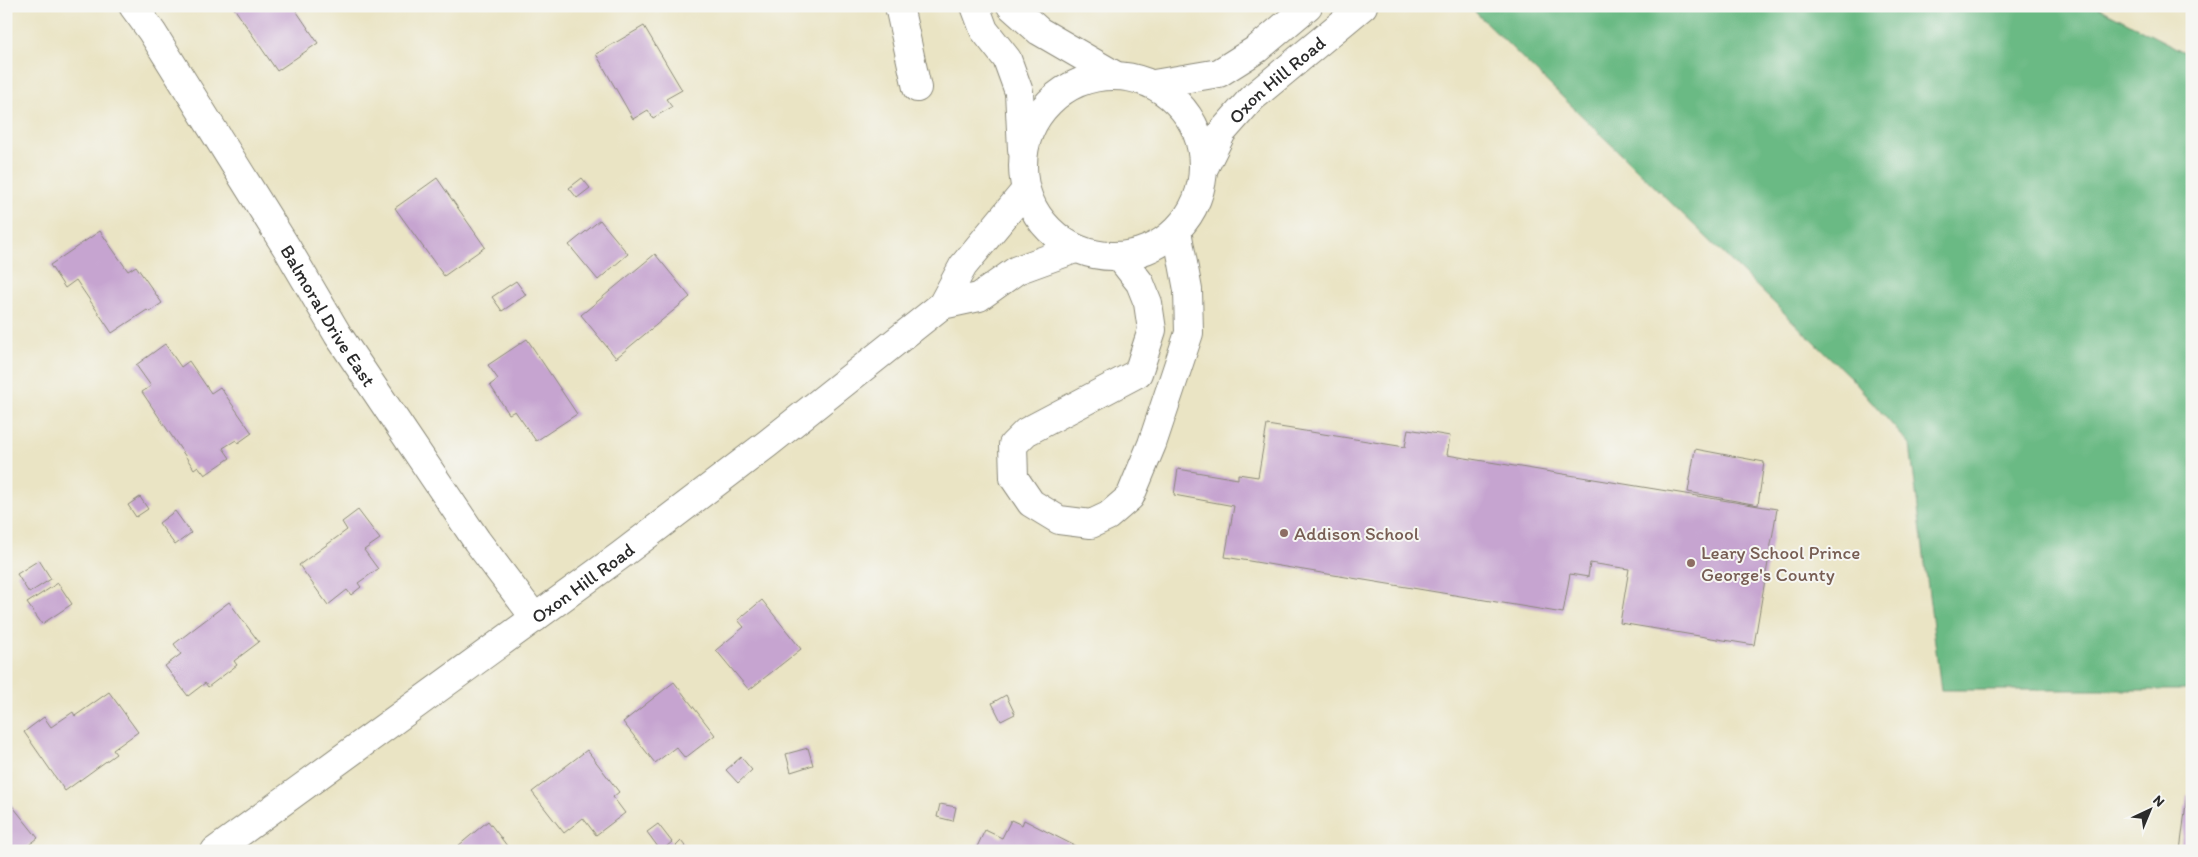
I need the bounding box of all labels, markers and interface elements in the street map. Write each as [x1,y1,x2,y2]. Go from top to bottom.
street label: Oxon Hill Road [1224,31,1330,129]
street label: Balmoral Drive East [275,241,380,391]
place label: Addison School [1294,522,1420,545]
marker: Addison School [1278,527,1290,539]
street label: Oxon Hill Road [527,538,639,629]
place label: Leary School Prince George's County [1701,541,1860,586]
marker: Leary School Prince George's County [1685,557,1697,569]
north arrow [2126,784,2176,834]
text: N [2149,792,2168,810]

